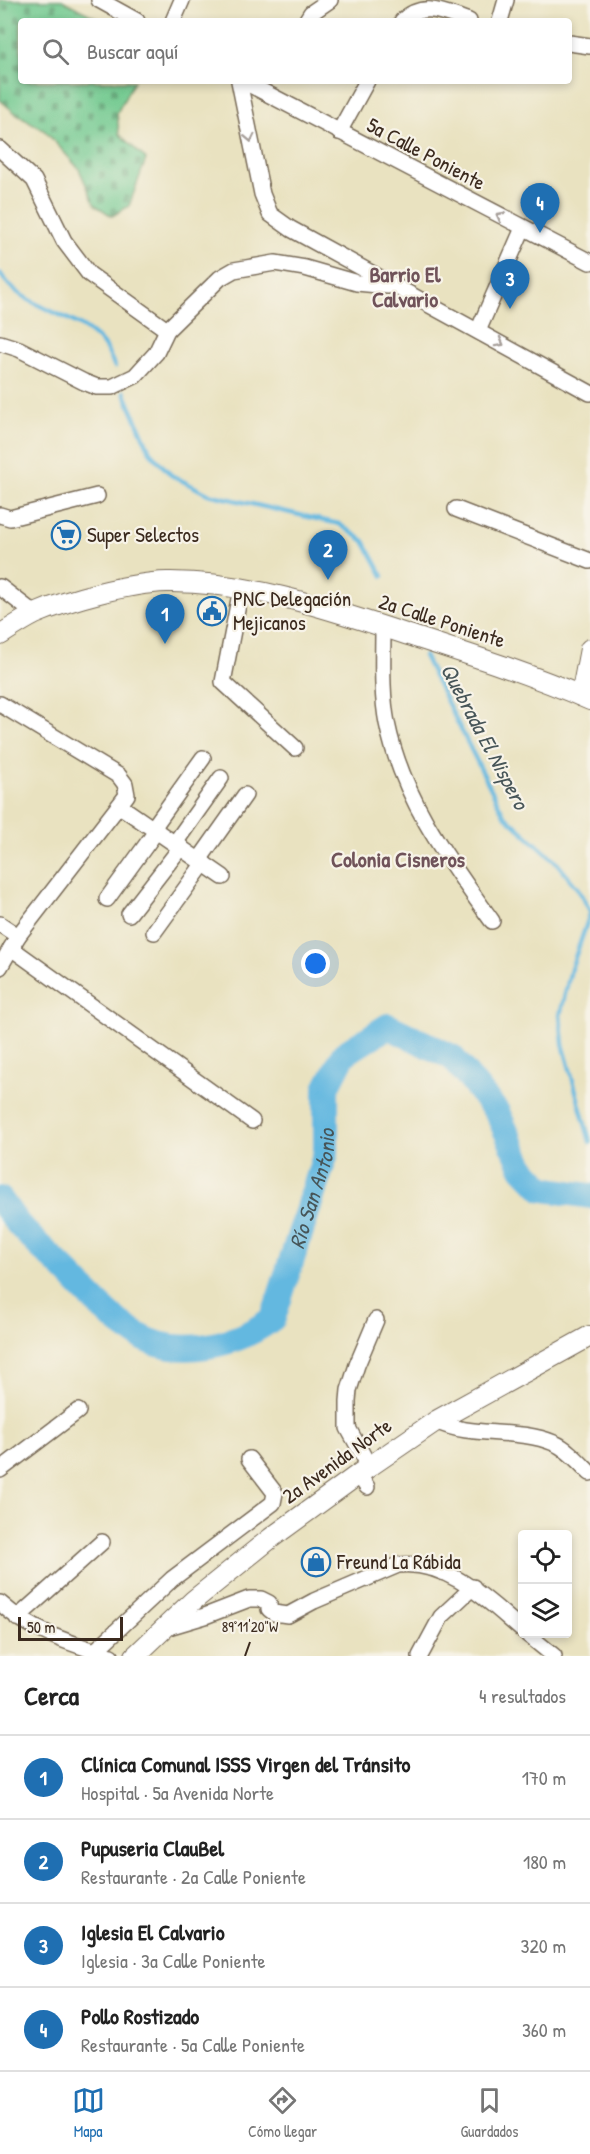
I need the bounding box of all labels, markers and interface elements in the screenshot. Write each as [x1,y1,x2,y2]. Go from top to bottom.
search box [18,18,572,84]
icon: search [39,35,72,68]
text: Buscar aquí [87,36,179,66]
street label: 5a Calle Poniente [362,110,490,197]
one-way arrow [243,133,256,143]
pin: 4 [520,184,560,233]
one-way arrow [496,212,507,223]
district label: Barrio El Calvario [369,259,442,314]
pin: 3 [490,260,530,309]
one-way arrow [494,336,504,347]
supermarket icon: Super Selectos [50,519,82,551]
place label: Super Selectos [87,520,199,549]
pin: 2 [308,530,348,580]
place label: PNC Delegación Mejicanos [233,584,351,637]
street label: 2a Calle Poniente [375,586,509,655]
pin: 1 [146,594,184,644]
public building icon: PNC Delegación Mejicanos [196,595,228,627]
water label: Quebrada El Nispero [434,658,537,816]
district label: Colonia Cisneros [331,844,466,874]
your location [301,949,330,978]
water label: Río San Antonio [281,1127,341,1252]
street label: 2a Avenida Norte [276,1411,397,1510]
map controls [518,1530,572,1638]
button: locate [518,1530,572,1584]
shop icon: Freund La Rábida [300,1546,332,1578]
place label: Freund La Rábida [336,1547,461,1576]
button: layers [518,1584,572,1638]
scale bar [18,1614,123,1642]
text: 50 m [27,1616,56,1638]
text: 89°11'20"W [222,1616,279,1637]
text: Cerca [24,1678,79,1713]
text: 4 resultados [479,1682,566,1709]
text: Clínica Comunal ISSS Virgen del Tránsito [81,1749,410,1779]
text: 1 [40,1764,47,1791]
text: 170 m [522,1764,566,1791]
text: Hospital · 5a Avenida Norte [81,1779,274,1806]
text: Pupuseria ClauBel [81,1833,224,1863]
text: 2 [39,1848,48,1875]
text: 180 m [523,1848,566,1875]
text: Restaurante · 2a Calle Poniente [81,1863,306,1890]
text: Iglesia El Calvario [81,1917,225,1947]
text: 3 [39,1932,48,1959]
text: 320 m [521,1932,566,1959]
text: Iglesia · 3a Calle Poniente [81,1947,266,1974]
text: Pollo Rostizado [81,2001,199,2031]
text: 4 [40,2016,47,2043]
text: 360 m [522,2016,566,2043]
text: Restaurante · 5a Calle Poniente [81,2031,305,2058]
tab: Mapa [72,2084,105,2142]
tab: Cómo llegar [248,2084,317,2142]
tab: Guardados [460,2084,518,2142]

